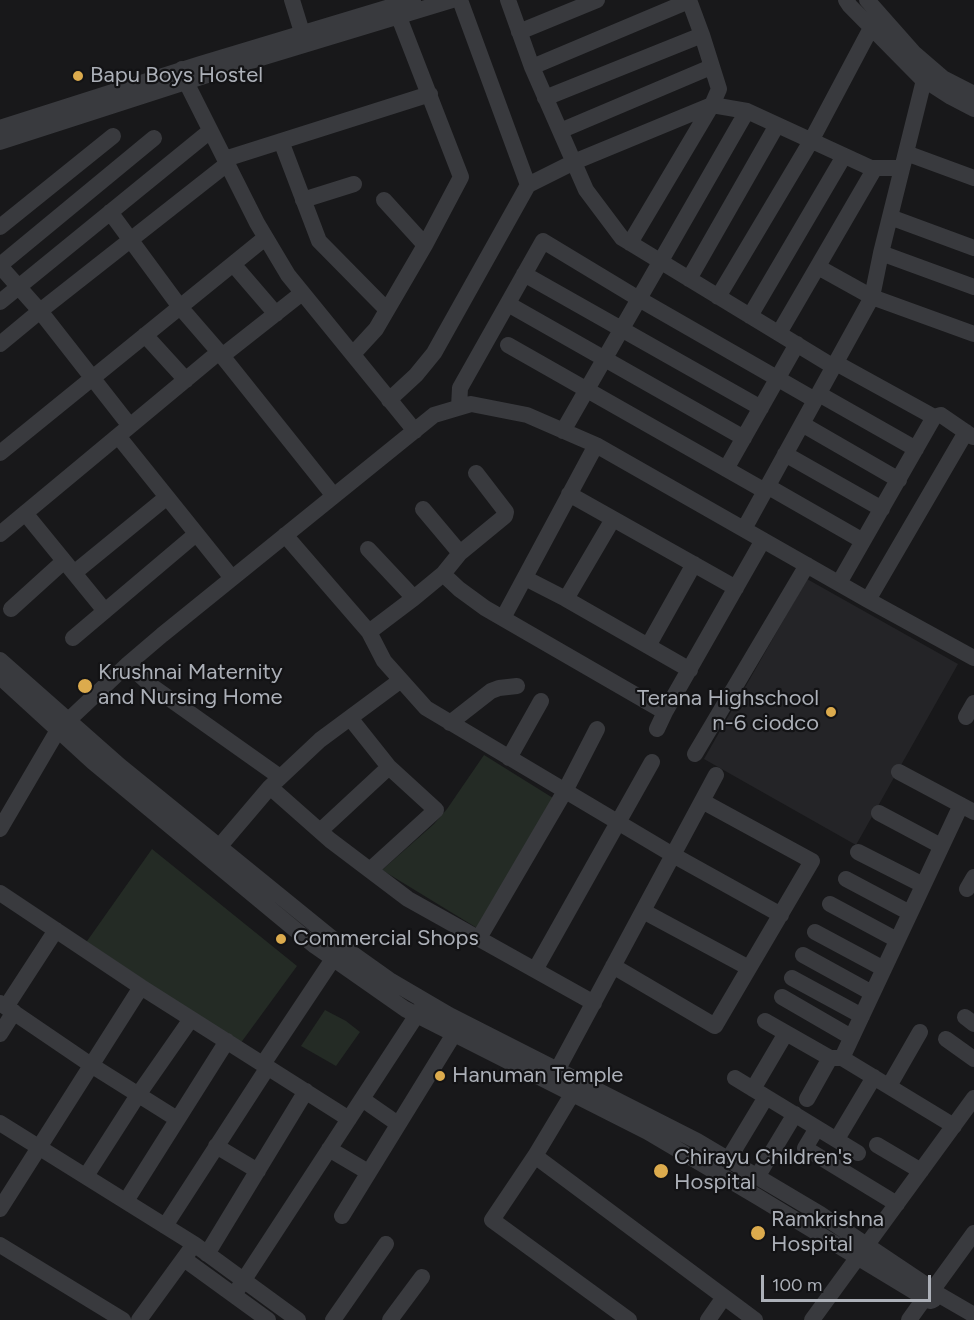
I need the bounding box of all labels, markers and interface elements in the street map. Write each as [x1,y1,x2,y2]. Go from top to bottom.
place label: Bapu Boys Hostel [90,63,263,89]
marker: Bapu Boys Hostel [71,69,85,83]
place label: Krushnai Maternity and Nursing Home [98,660,283,712]
marker: Krushnai Maternity and Nursing Home [76,677,94,695]
place label: Terana Highschool n-6 ciodco [637,686,819,738]
marker: Terana Highschool n-6 ciodco [824,705,838,719]
place label: Commercial Shops [293,926,479,952]
marker: Commercial Shops [274,932,288,946]
place label: Hanuman Temple [452,1063,623,1089]
marker: Hanuman Temple [433,1069,447,1083]
place label: Chirayu Children's Hospital [674,1145,852,1196]
marker: Chirayu Children's Hospital [652,1162,670,1180]
place label: Ramkrishna Hospital [771,1207,884,1258]
marker: Ramkrishna Hospital [749,1224,767,1242]
scale bar [764,1263,934,1301]
text: 100 m [772,1274,822,1296]

